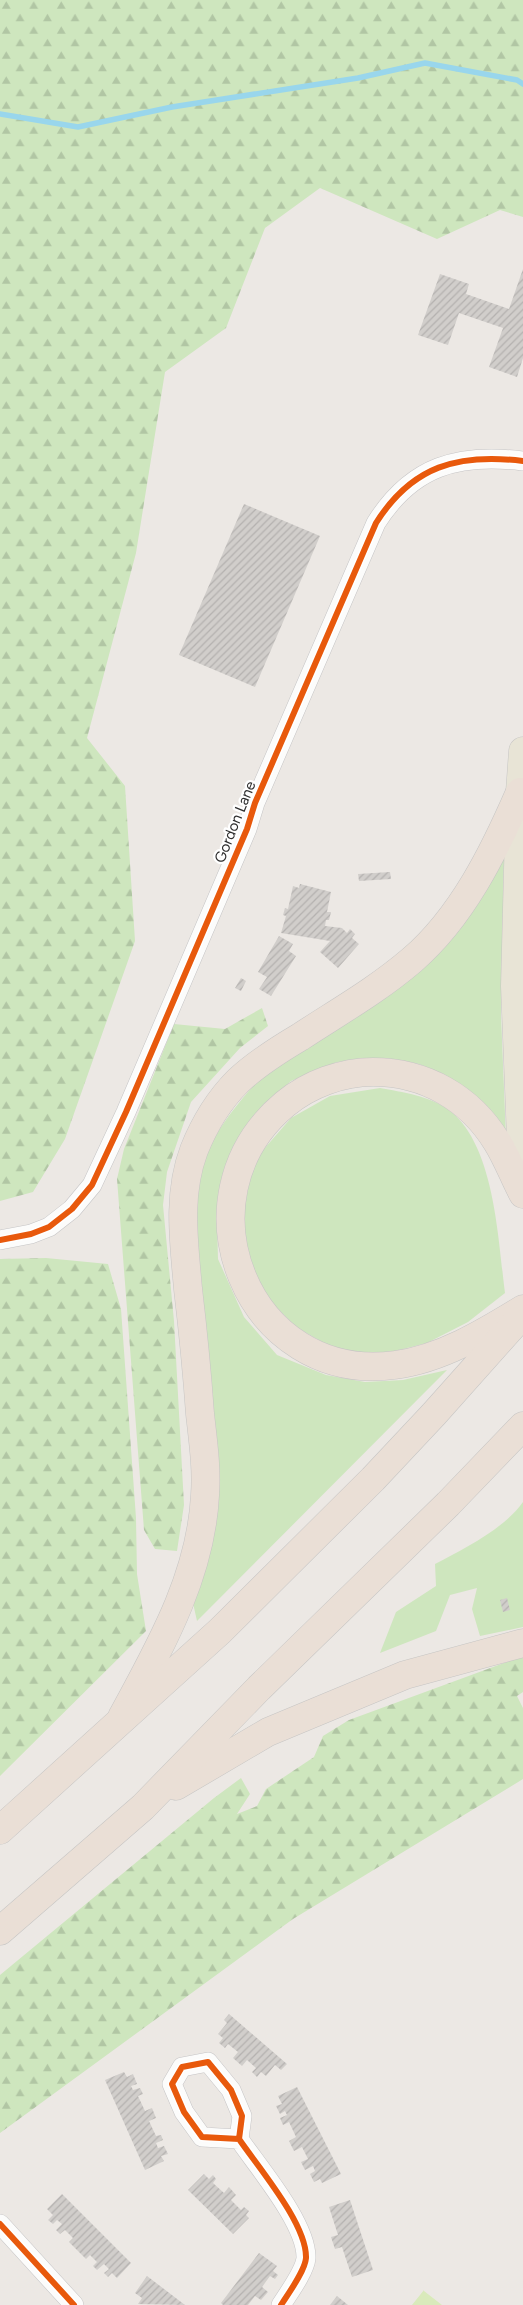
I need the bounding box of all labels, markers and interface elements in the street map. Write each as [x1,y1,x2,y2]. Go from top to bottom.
street label: Gordon Lane [210,778,260,866]

